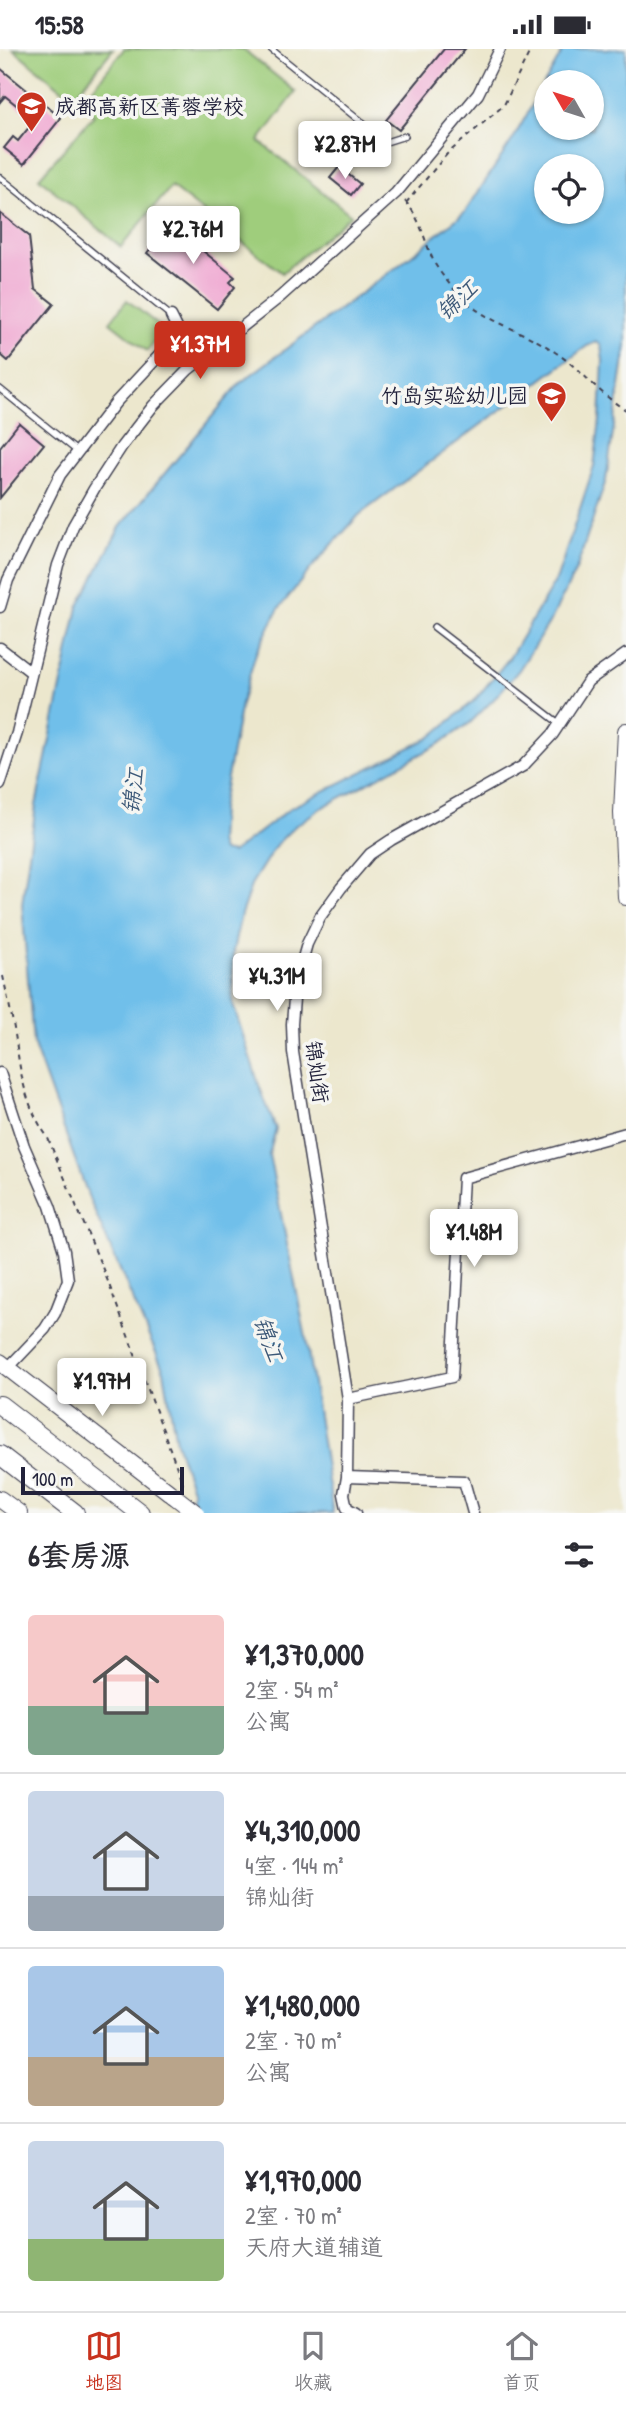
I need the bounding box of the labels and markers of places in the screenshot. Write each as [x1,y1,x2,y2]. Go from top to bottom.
school or university icon: 成都高新区菁蓉学校 [15,90,49,134]
place label: 成都高新区菁蓉学校 [55,92,244,121]
pin: ¥2.87M [288,121,402,181]
pin: ¥2.76M [136,207,250,266]
pin: ¥1.37M [143,321,257,381]
school or university icon: 竹岛实验幼儿园 [534,379,568,423]
place label: 竹岛实验幼儿园 [381,381,528,410]
pin: ¥4.31M [220,953,334,1013]
pin: ¥1.48M [417,1209,531,1269]
pin: ¥1.97M [45,1359,159,1418]

